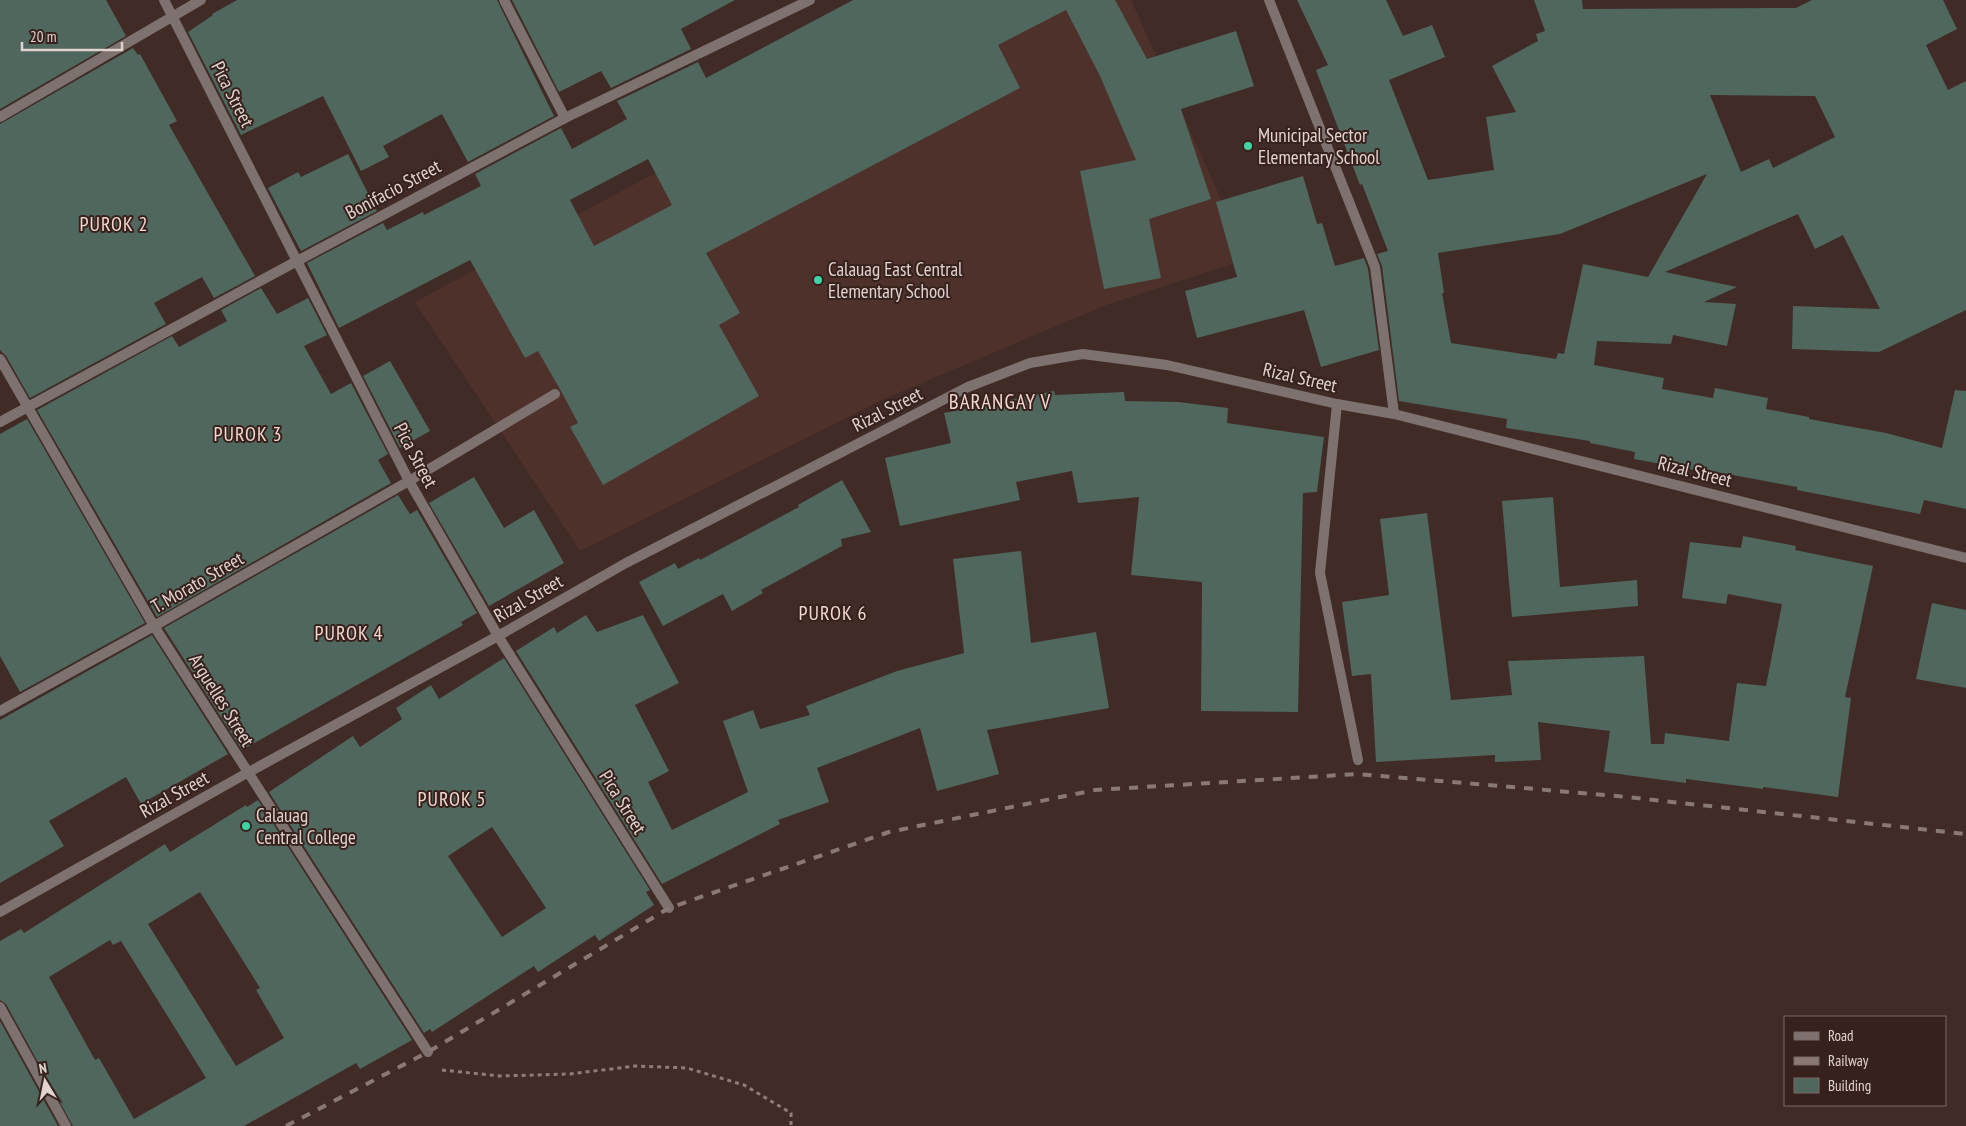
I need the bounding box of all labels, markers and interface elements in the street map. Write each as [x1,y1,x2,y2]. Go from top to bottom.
scale bar [22,20,122,52]
text: 20 m [30,27,56,46]
street label: Pica Street [206,57,260,132]
place label: Municipal Sector Elementary School [1258,123,1380,169]
marker: Municipal Sector Elementary School [1242,140,1254,152]
street label: Bonifacio Street [341,153,445,224]
district label: PUROK 2 [79,211,149,237]
place label: Calauag East Central Elementary School [828,257,963,303]
marker: Calauag East Central Elementary School [812,274,824,286]
street label: Rizal Street [1261,357,1340,397]
street label: Rizal Street [848,381,927,437]
district label: BARANGAY V [949,388,1051,415]
street label: Pica Street [389,418,443,492]
district label: PUROK 3 [213,421,283,447]
street label: Rizal Street [1655,450,1735,492]
street label: T. Morato Street [146,546,248,618]
street label: Rizal Street [489,568,567,627]
district label: PUROK 6 [798,600,868,626]
district label: PUROK 4 [314,620,384,646]
street label: Arguelles Street [184,649,260,752]
street label: Rizal Street [135,765,213,823]
street label: Pica Street [594,766,652,839]
district label: PUROK 5 [417,786,487,812]
place label: Calauag Central College [256,803,356,849]
marker: Calauag Central College [240,820,252,832]
legend [1784,1016,1946,1106]
text: Road [1828,1026,1854,1045]
text: Railway [1828,1051,1869,1070]
north arrow [20,1056,70,1106]
text: N [37,1059,48,1078]
text: Building [1828,1076,1871,1095]

